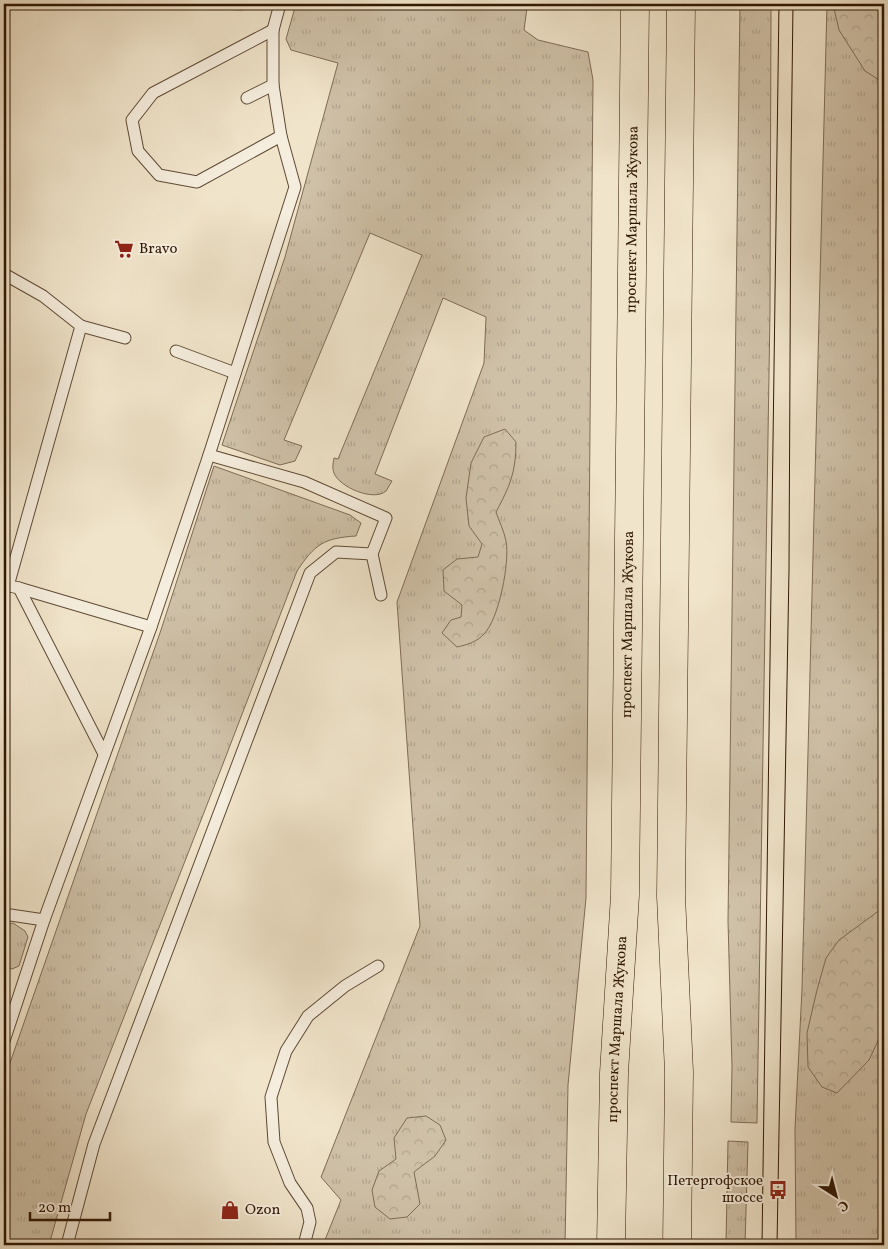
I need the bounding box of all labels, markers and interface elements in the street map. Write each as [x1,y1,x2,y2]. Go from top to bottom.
street label: проспект Маршала Жукова [621,126,644,313]
supermarket icon: Bravo [113,238,135,260]
place label: Bravo [139,239,177,260]
street label: проспект Маршала Жукова [616,531,640,718]
street label: проспект Маршала Жукова [603,935,633,1123]
place label: Петергофское шоссе [667,1171,763,1209]
north arrow [810,1172,860,1222]
bus stop icon: Петергофское шоссе [767,1179,789,1201]
scale bar [30,1189,110,1221]
text: С [834,1195,852,1216]
text: 20 m [38,1198,71,1219]
shop icon: Ozon [219,1199,241,1221]
place label: Ozon [245,1200,280,1221]

